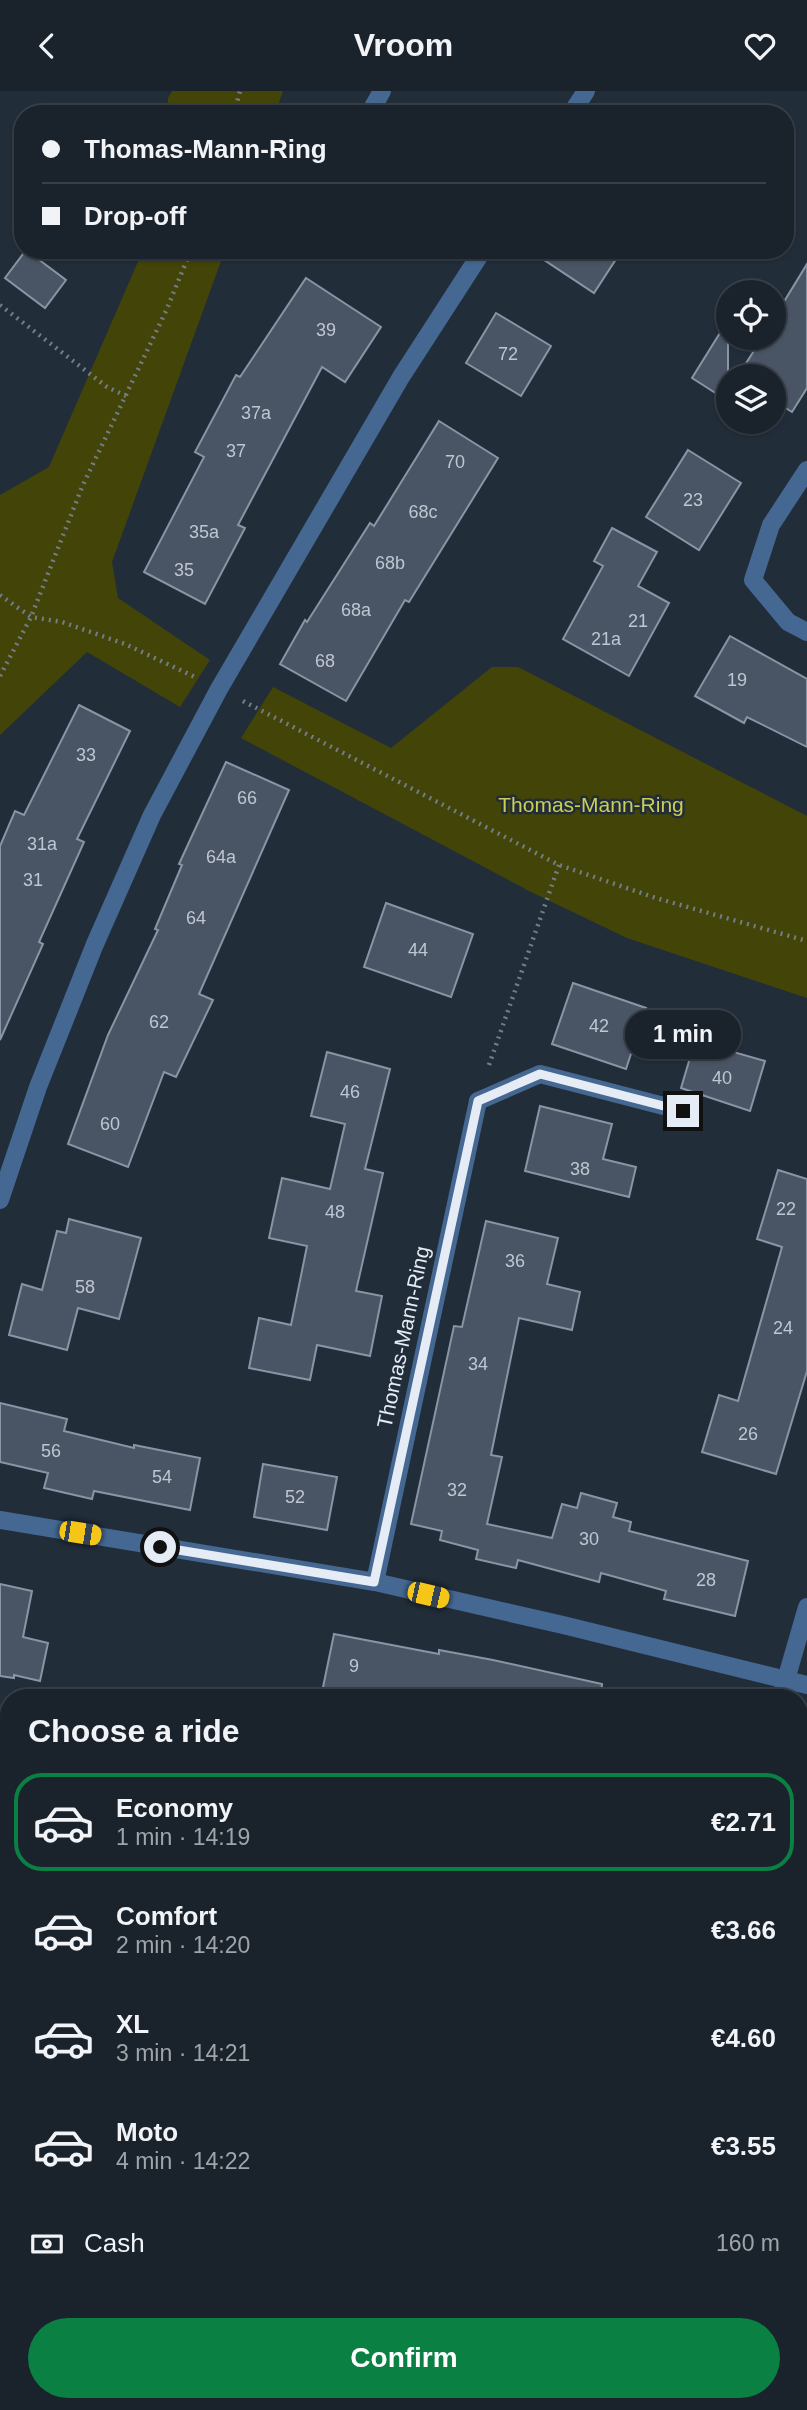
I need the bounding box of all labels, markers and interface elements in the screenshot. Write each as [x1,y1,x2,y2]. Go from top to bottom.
icon: back [28,27,66,65]
text: Vroom [354,27,453,63]
icon: heart [741,27,779,65]
text: Thomas-Mann-Ring [84,134,327,164]
text: Drop-off [84,201,187,231]
map controls [716,280,786,434]
button: locate [716,280,786,350]
house number: 39 [316,320,336,340]
house number: 72 [498,344,518,364]
button: layers [716,364,786,434]
house number: 37a [241,403,272,423]
house number: 37 [226,441,246,461]
house number: 70 [445,452,465,472]
house number: 23 [683,490,703,510]
house number: 68c [408,502,438,522]
house number: 35a [189,522,220,542]
house number: 68b [375,553,405,573]
house number: 35 [174,560,194,580]
house number: 68a [341,600,372,620]
house number: 21 [628,611,648,631]
house number: 21a [591,629,622,649]
house number: 68 [315,651,335,671]
house number: 19 [727,670,747,690]
house number: 33 [76,745,96,765]
house number: 66 [237,788,257,808]
park label: Thomas-Mann-Ring [498,793,684,816]
house number: 31a [27,834,58,854]
house number: 64a [206,847,237,867]
house number: 31 [23,870,43,890]
house number: 64 [186,908,206,928]
house number: 44 [408,940,428,960]
callout: 1 min [625,1009,741,1059]
house number: 62 [149,1012,169,1032]
house number: 42 [589,1016,609,1036]
text: 1 min [653,1021,713,1047]
house number: 40 [712,1068,732,1088]
house number: 46 [340,1082,360,1102]
route end [667,1095,699,1127]
house number: 60 [100,1114,120,1134]
house number: 38 [570,1159,590,1179]
house number: 22 [776,1199,796,1219]
house number: 48 [325,1202,345,1222]
street label: Thomas-Mann-Ring [372,1244,434,1430]
house number: 36 [505,1251,525,1271]
house number: 58 [75,1277,95,1297]
house number: 24 [773,1318,793,1338]
house number: 34 [468,1354,488,1374]
house number: 26 [738,1424,758,1444]
house number: 56 [41,1441,61,1461]
house number: 54 [152,1467,172,1487]
house number: 32 [447,1480,467,1500]
house number: 52 [285,1487,305,1507]
car [58,1519,103,1547]
house number: 30 [579,1529,599,1549]
route start [144,1531,176,1563]
house number: 28 [696,1570,716,1590]
car [406,1580,451,1610]
house number: 9 [349,1656,359,1676]
text: Choose a ride [28,1713,240,1749]
icon: car [32,1791,95,1854]
text: Economy [116,1793,233,1823]
text: €2.71 [711,1807,776,1837]
text: 1 min · 14:19 [116,1824,250,1850]
icon: car [32,1899,95,1962]
text: Comfort [116,1901,217,1931]
text: €3.66 [711,1915,776,1945]
text: 2 min · 14:20 [116,1932,250,1958]
icon: car [32,2007,95,2070]
text: XL [116,2009,149,2039]
text: €4.60 [711,2023,776,2053]
text: 3 min · 14:21 [116,2040,250,2066]
icon: car [32,2115,95,2178]
text: Moto [116,2117,178,2147]
text: €3.55 [711,2131,776,2161]
text: 4 min · 14:22 [116,2148,250,2174]
icon: cash [28,2225,66,2263]
text: Cash [84,2228,145,2258]
text: 160 m [716,2230,780,2256]
button: Confirm [28,2318,780,2398]

